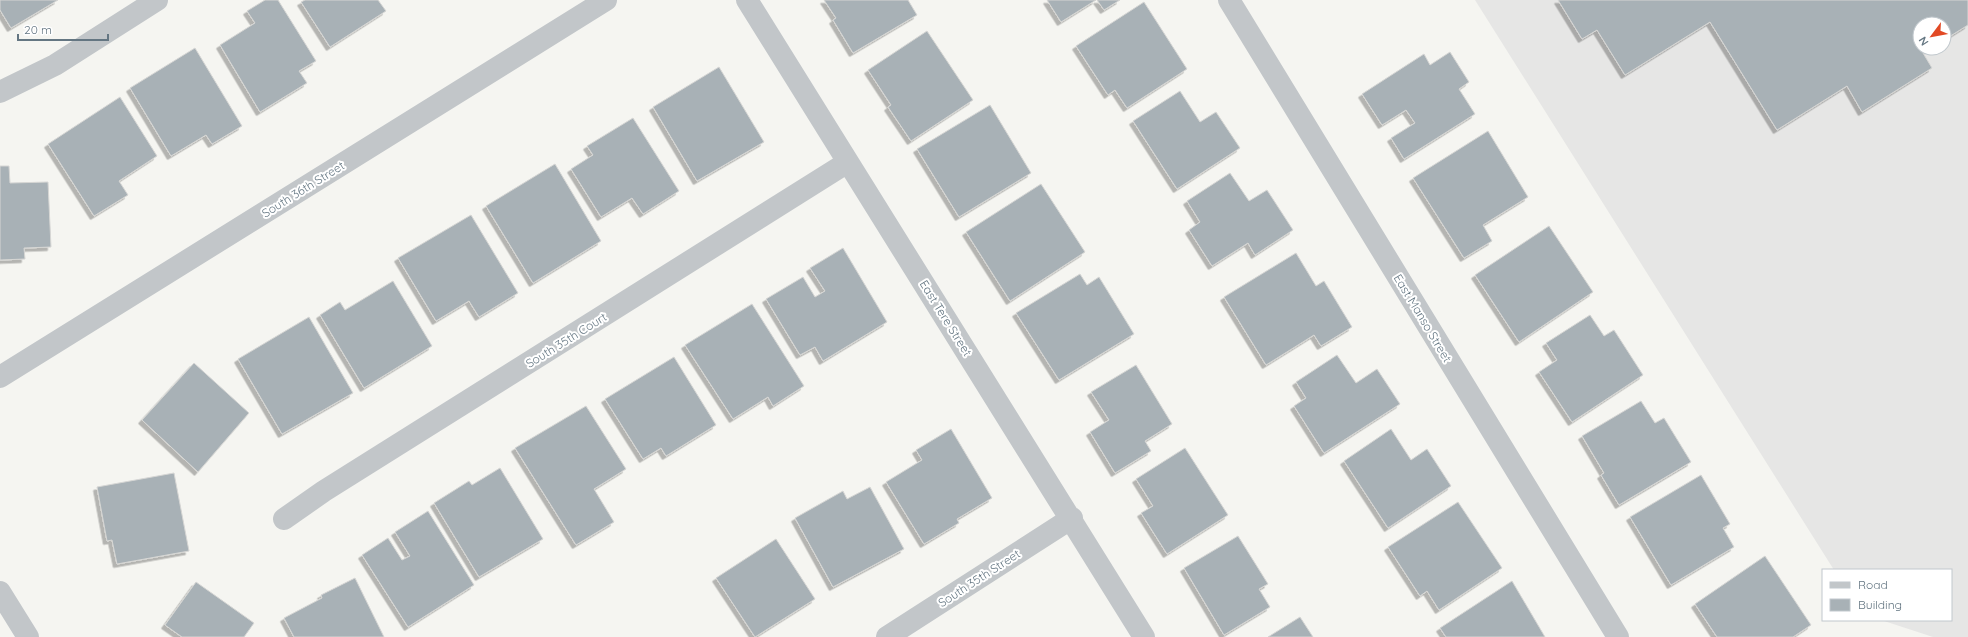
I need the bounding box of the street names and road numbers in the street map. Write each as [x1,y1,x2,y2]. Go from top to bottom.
street label: South 36th Street [259,158,347,220]
street label: East Manso Street [1391,271,1455,365]
street label: East Tere Street [917,277,975,359]
street label: South 35th Court [523,309,609,371]
street label: South 35th Street [935,546,1023,610]

